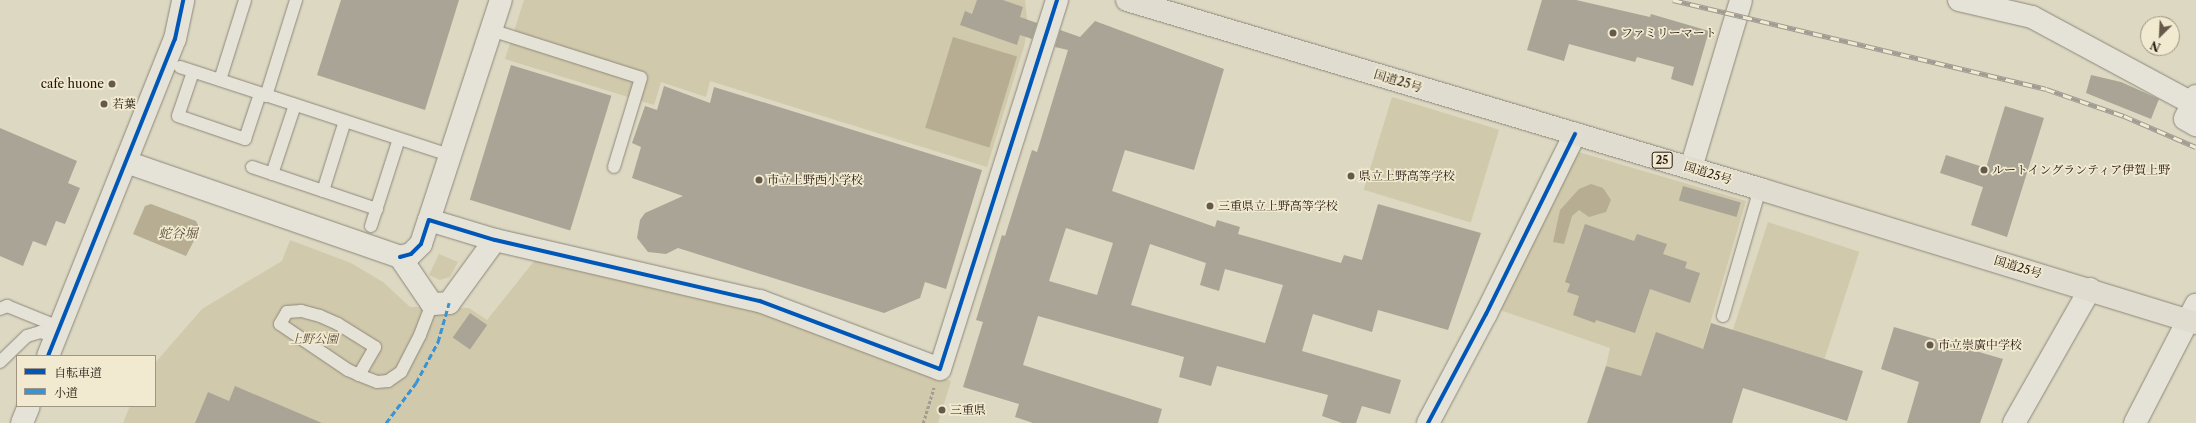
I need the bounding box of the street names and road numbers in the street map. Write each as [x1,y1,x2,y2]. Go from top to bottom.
street label: 国道25号 [1372,67,1424,95]
road number: 25 [1651,151,1673,169]
street label: 国道25号 [1682,159,1734,187]
street label: 国道25号 [1992,253,2044,281]

